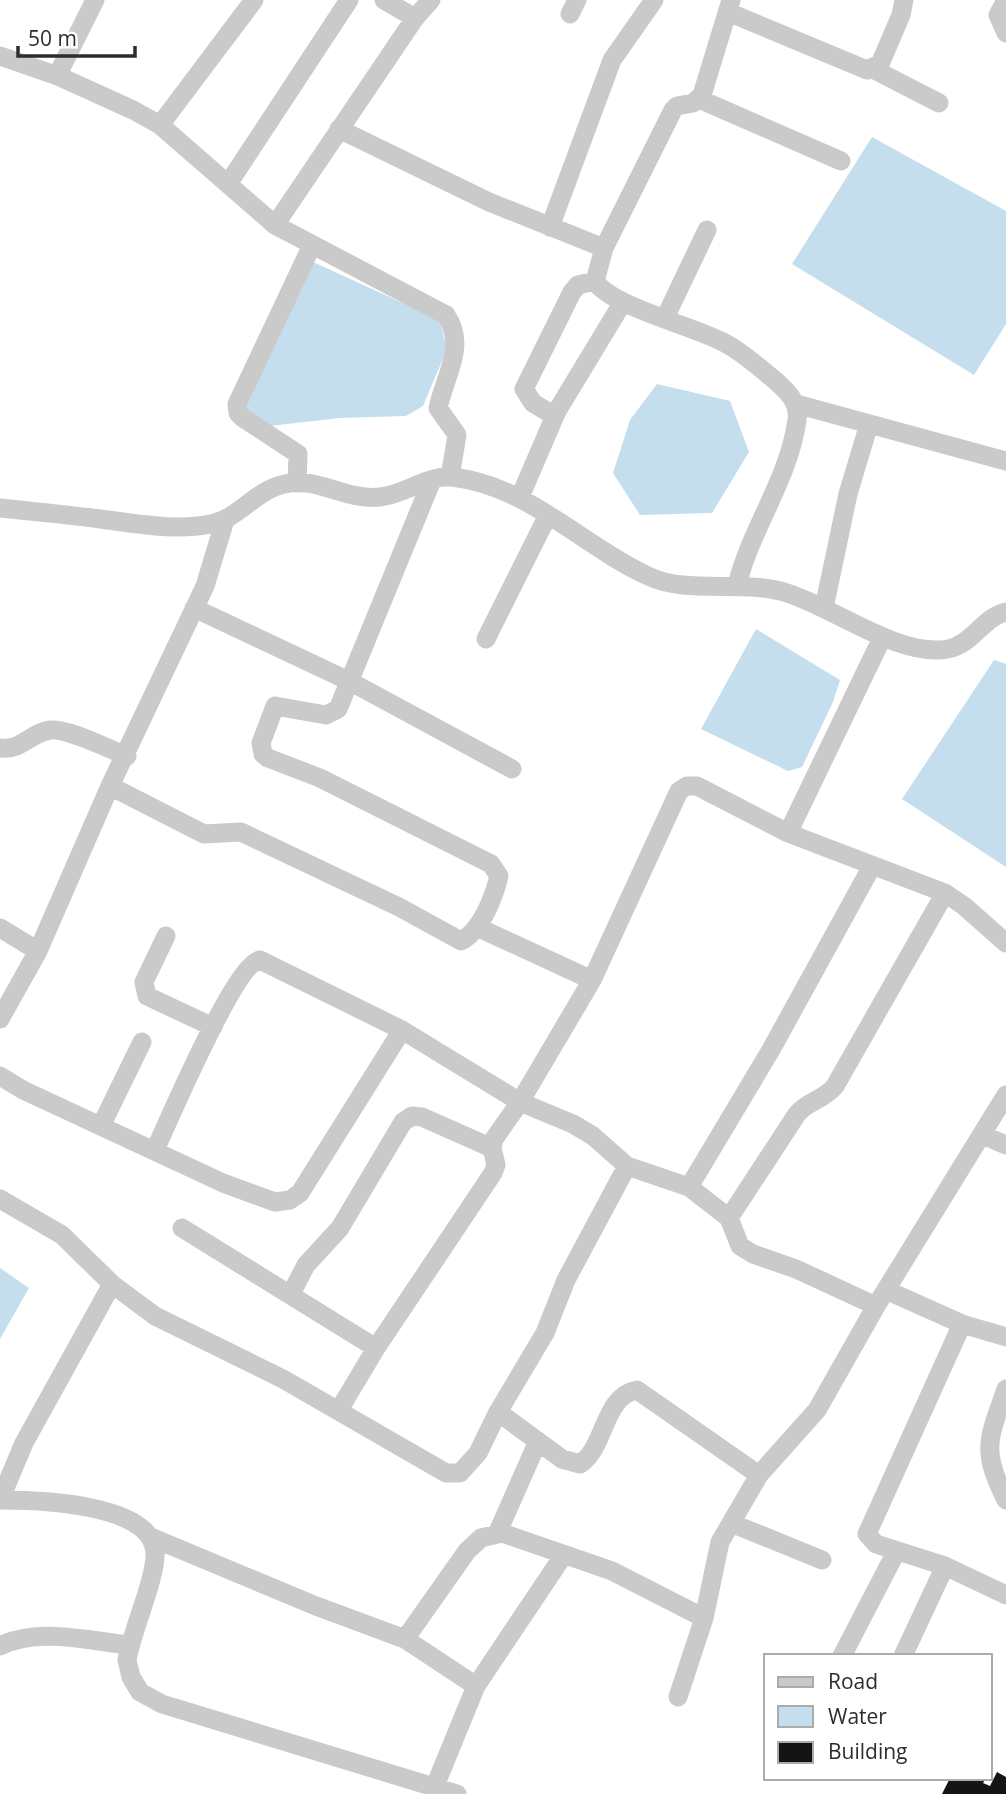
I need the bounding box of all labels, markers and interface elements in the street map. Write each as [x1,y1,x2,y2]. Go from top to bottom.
scale bar [18,14,135,58]
text: 50 m [28,24,77,52]
legend [764,1654,992,1780]
text: Road [828,1667,878,1695]
text: Water [828,1702,887,1730]
text: Building [828,1737,907,1765]

